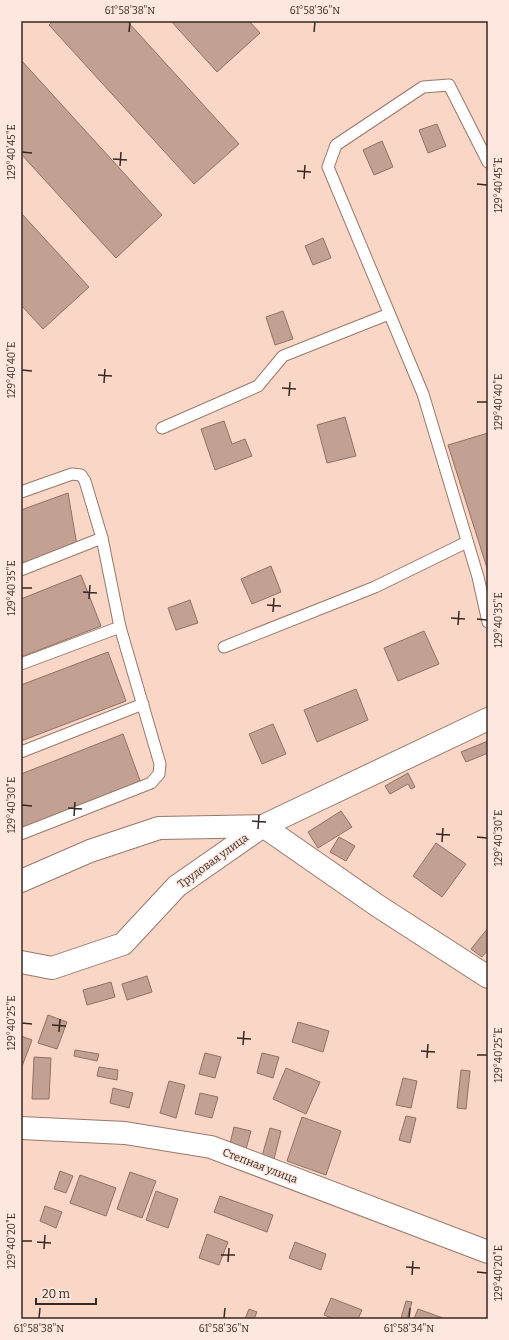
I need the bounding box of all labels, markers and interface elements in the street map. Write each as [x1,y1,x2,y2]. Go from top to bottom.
text: 61°58'38"N [105,5,155,17]
text: 61°58'36"N [290,5,340,17]
text: 129°40'45"E [6,124,18,180]
text: 129°40'45"E [493,157,505,213]
text: 129°40'40"E [6,342,18,398]
text: 129°40'40"E [493,374,505,430]
text: 129°40'35"E [6,560,18,616]
text: 129°40'35"E [493,592,505,648]
text: 129°40'30"E [6,777,18,833]
text: 129°40'30"E [493,810,505,866]
street label: Трудовая улица [175,831,251,891]
text: 129°40'25"E [6,995,18,1051]
text: 129°40'25"E [493,1027,505,1083]
street label: Степная улица [221,1146,299,1186]
text: 129°40'20"E [6,1213,18,1269]
text: 129°40'20"E [493,1245,505,1301]
scale bar [36,1280,96,1306]
text: 20 m [42,1287,71,1301]
text: 61°58'38"N [14,1323,64,1335]
text: 61°58'36"N [199,1323,249,1335]
text: 61°58'34"N [384,1323,434,1335]

